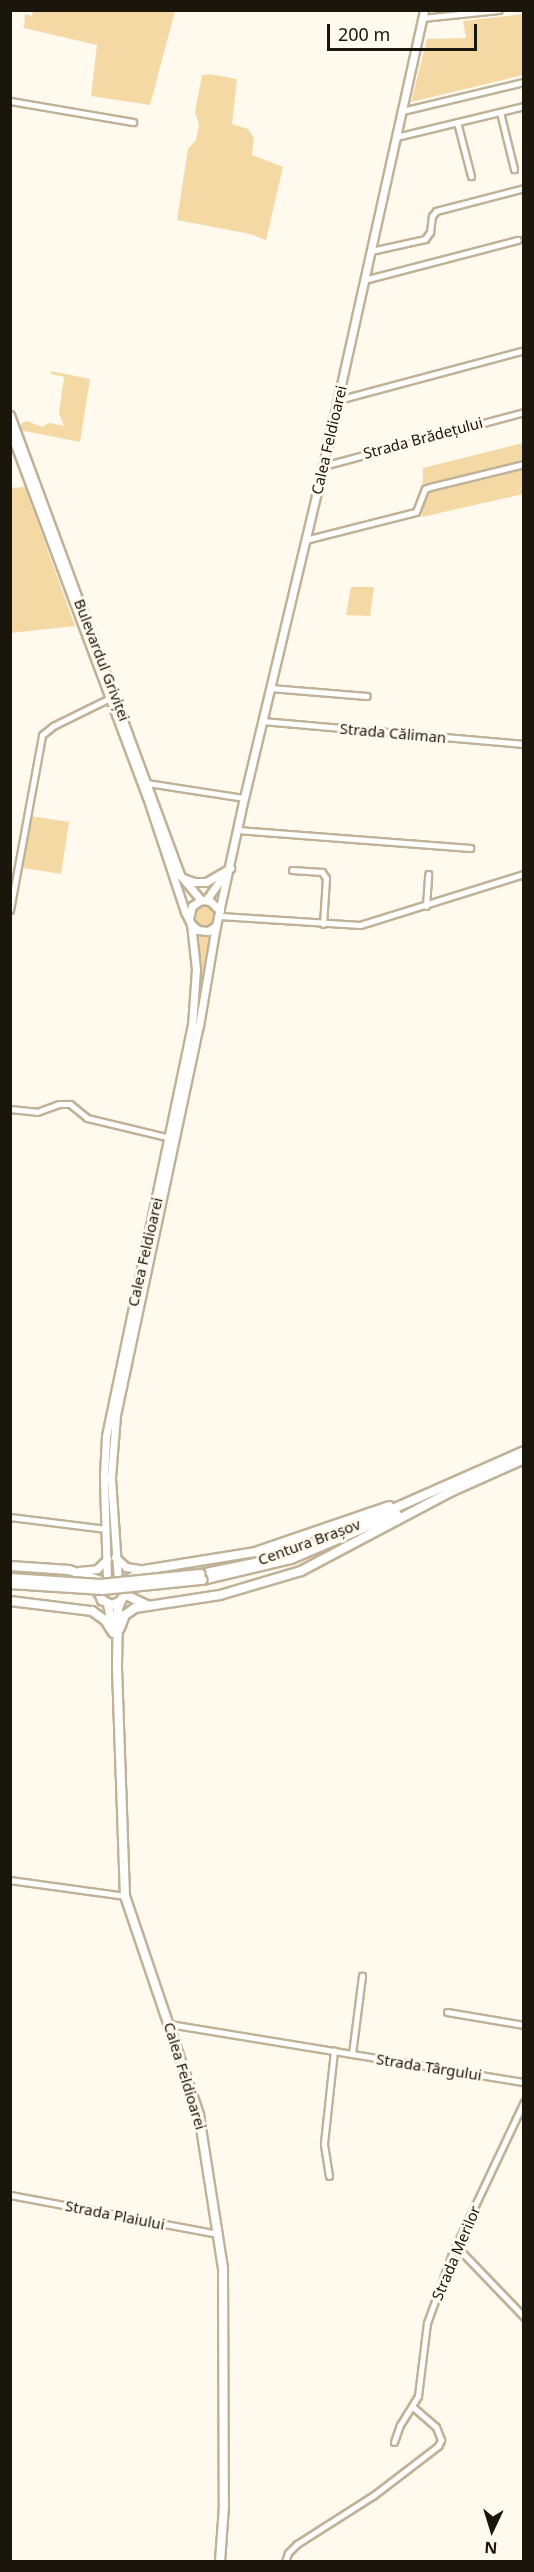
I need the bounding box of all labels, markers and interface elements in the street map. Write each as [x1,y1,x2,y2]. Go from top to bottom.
scale bar [330,12,480,50]
text: 200 m [338,22,390,46]
street label: Calea Feldioarei [308,384,350,496]
street label: Strada Brădețului [361,413,485,463]
street label: Bulevardul Griviței [70,596,134,724]
street label: Strada Căliman [339,719,447,747]
street label: Calea Feldioarei [124,1196,166,1308]
street label: Centura Brașov [255,1515,363,1569]
street label: Calea Feldioarei [160,2020,210,2132]
street label: Strada Târgului [375,2050,483,2084]
street label: Strada Plaiului [64,2197,166,2233]
street label: Strada Merilor [428,2203,484,2303]
north arrow [462,2500,522,2560]
text: N [483,2537,498,2559]

